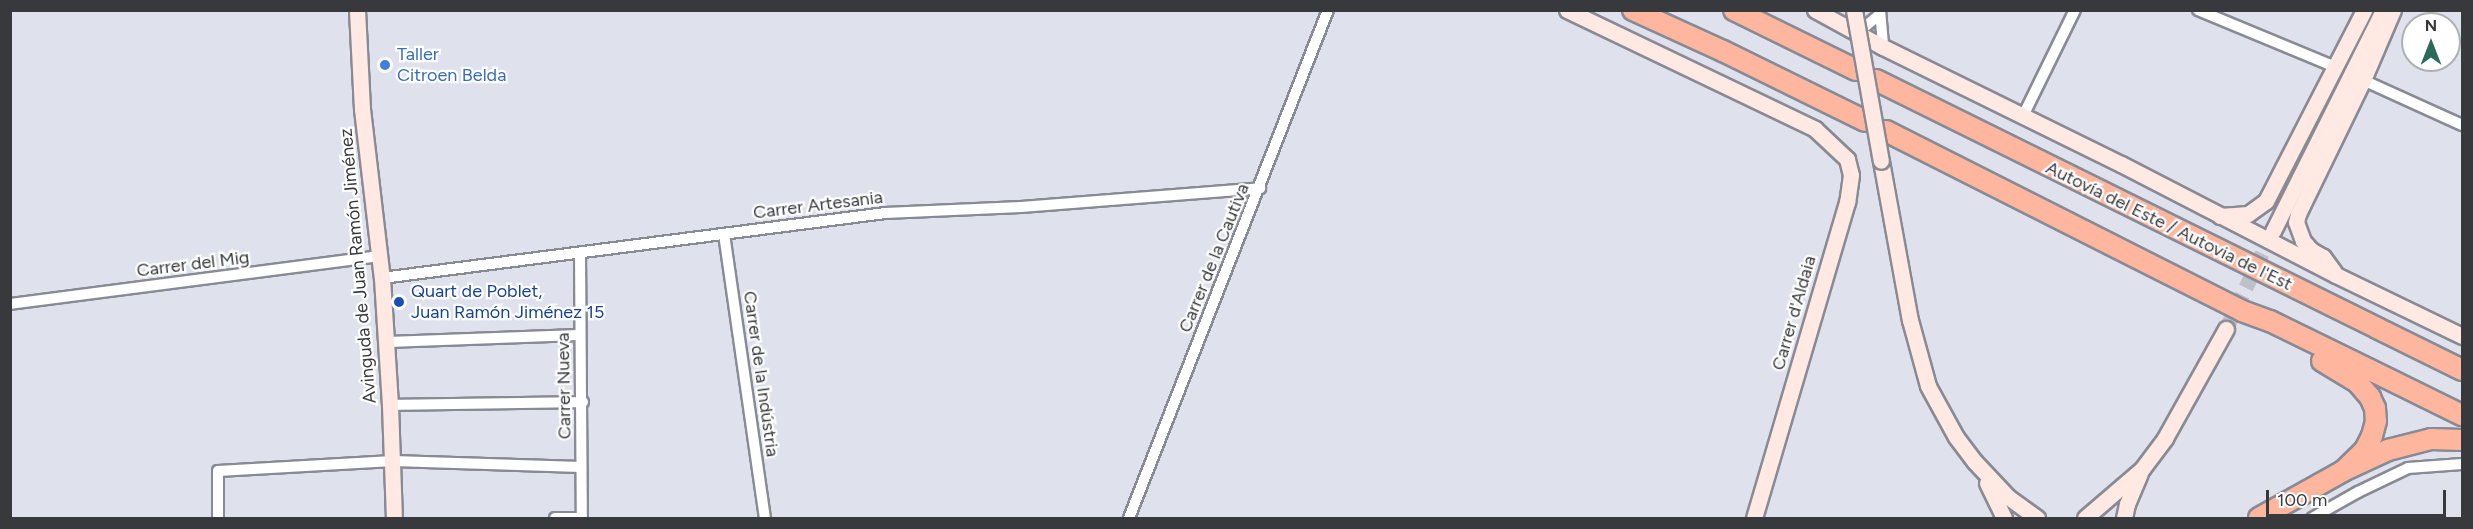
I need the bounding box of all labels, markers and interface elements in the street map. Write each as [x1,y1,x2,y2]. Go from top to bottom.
north arrow [2401,12,2461,72]
text: N [2425,16,2437,35]
place label: Taller Citroen Belda [397,44,506,86]
marker: Taller Citroen Belda [378,58,392,72]
street label: Avinguda de Juan Ramón Jiménez [335,128,381,404]
street label: Autovía del Este / Autovia de l'Est [2042,157,2296,295]
street label: Carrer de la Cautiva [1174,180,1254,336]
street label: Carrer Artesania [752,186,884,224]
street label: Carrer del Mig [135,246,251,282]
street label: Carrer d'Aldaia [1767,253,1821,373]
place label: Quart de Poblet, Juan Ramón Jiménez 15 [411,281,604,324]
street label: Carrer de la Indústria [739,290,783,458]
marker: Quart de Poblet, Juan Ramón Jiménez 15 [392,295,406,309]
street label: Carrer Nueva [552,333,576,439]
scale bar [2269,478,2449,516]
text: 100 m [2277,489,2327,511]

